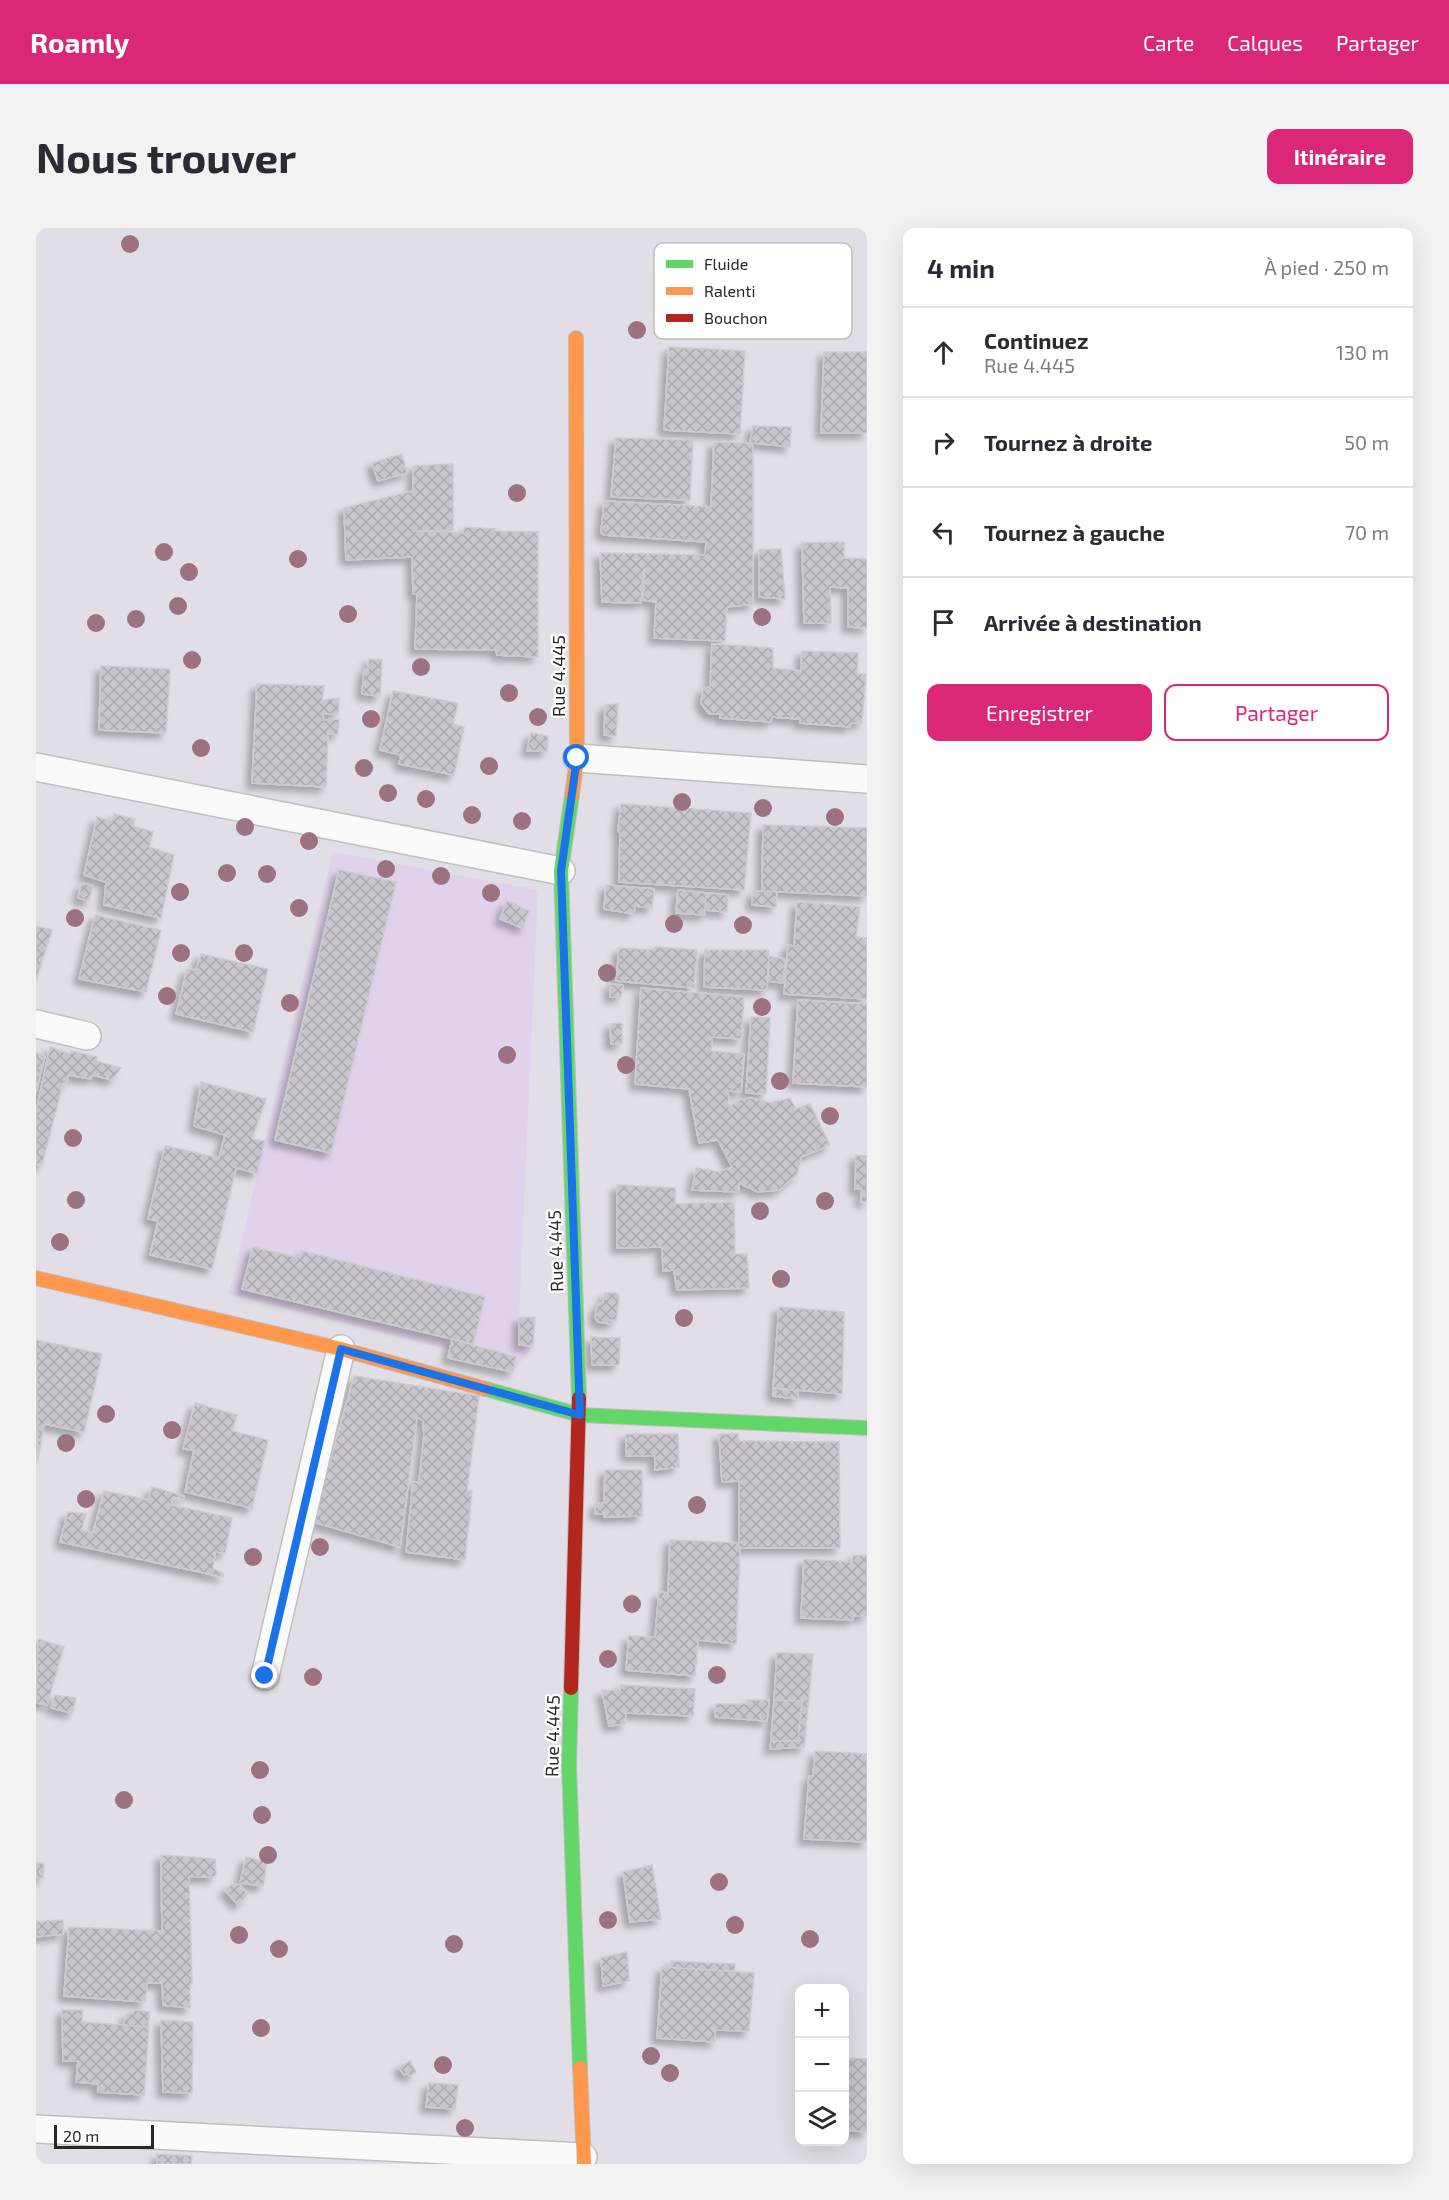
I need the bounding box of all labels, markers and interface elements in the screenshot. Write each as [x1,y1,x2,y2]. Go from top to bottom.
text: Roamly [30,25,129,59]
text: Carte [1143,30,1194,55]
text: Calques [1227,30,1303,55]
text: Partager [1336,30,1419,55]
button: Itinéraire [1267,129,1413,184]
text: Nous trouver [36,131,296,181]
legend [654,243,852,339]
text: 4 min [927,252,995,283]
text: Fluide [704,254,748,273]
text: À pied · 250 m [1264,255,1389,279]
text: Ralenti [704,281,755,300]
text: Bouchon [704,308,768,327]
text: Continuez [984,327,1088,353]
icon: ahead [927,336,960,369]
text: 130 m [1336,340,1389,364]
text: Rue 4.445 [984,353,1075,377]
icon: right [927,426,960,459]
text: Tournez à droite [984,429,1153,455]
text: 50 m [1344,430,1389,454]
icon: left [927,516,960,549]
text: Tournez à gauche [984,519,1165,545]
text: 70 m [1345,520,1389,544]
icon: arrive [927,606,960,639]
text: Arrivée à destination [984,609,1202,635]
street label: Rue 4.445 [547,635,569,717]
button: Enregistrer [927,684,1152,741]
button: Partager [1164,684,1389,741]
route start [563,744,589,770]
street label: Rue 4.445 [543,1210,567,1292]
route end [251,1662,277,1688]
street label: Rue 4.445 [540,1695,564,1777]
map controls [795,1984,849,2146]
button: + [795,1984,849,2038]
button: − [795,2038,849,2092]
button: layers [795,2092,849,2146]
scale bar [54,2122,154,2150]
text: 20 m [63,2126,99,2145]

